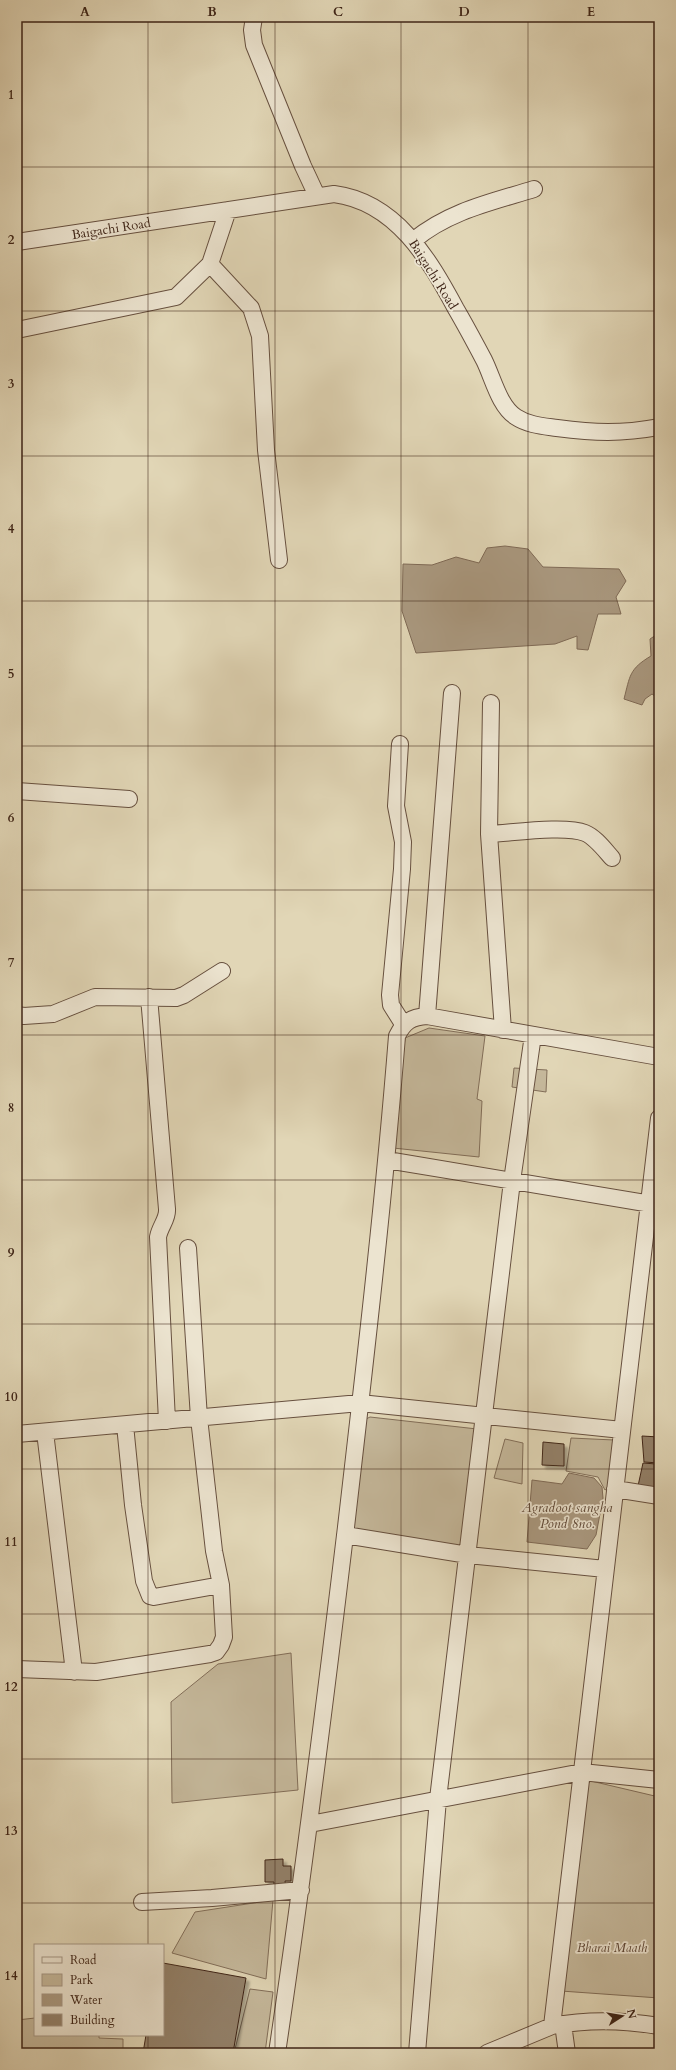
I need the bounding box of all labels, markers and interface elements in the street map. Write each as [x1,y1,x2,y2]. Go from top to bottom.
text: A [80,3,90,21]
text: B [207,3,217,21]
text: C [333,3,343,21]
text: D [458,3,470,21]
text: E [587,3,595,21]
text: 1 [8,86,14,104]
street label: Baigachi Road [70,214,152,244]
text: 2 [8,231,15,249]
street label: Baigachi Road [404,236,462,313]
text: 3 [8,375,15,393]
text: 4 [8,520,15,538]
text: 5 [8,665,14,683]
text: 6 [8,809,15,827]
text: 7 [8,954,15,972]
text: 8 [8,1099,14,1117]
text: 9 [8,1244,15,1262]
text: 10 [4,1388,18,1406]
water label: Agradoot sangha Pond 8no. [521,1498,612,1533]
text: 11 [4,1533,18,1551]
text: 12 [4,1678,18,1696]
text: 13 [4,1822,18,1840]
park label: Bharai Maath [577,1939,648,1957]
legend [34,1944,164,2036]
text: Road [70,1952,97,1968]
text: 14 [4,1967,18,1985]
text: Park [70,1972,94,1988]
text: Water [69,1992,103,2008]
north arrow [602,1996,642,2036]
text: N [623,2008,640,2021]
text: Building [70,2012,115,2028]

